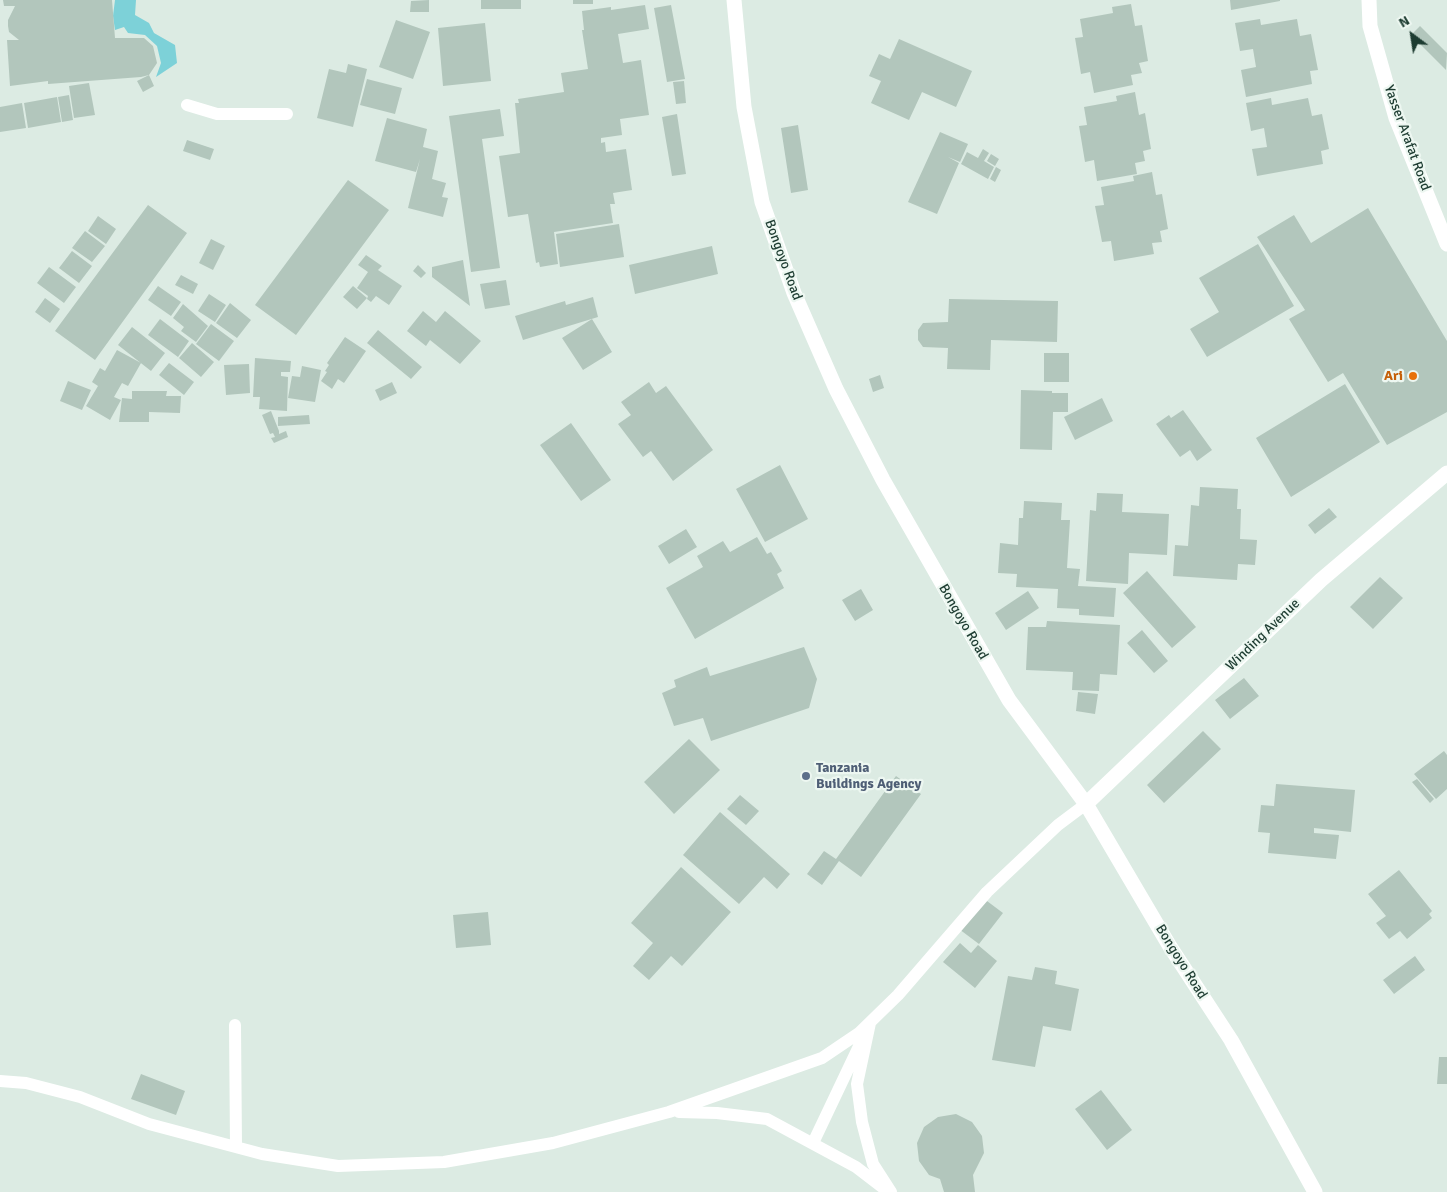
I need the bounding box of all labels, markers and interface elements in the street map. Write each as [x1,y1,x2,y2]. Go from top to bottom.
north arrow [1387,10,1437,60]
text: N [1395,12,1413,32]
street label: Yasser Arafat Road [1380,83,1434,193]
street label: Bongoyo Road [761,217,805,303]
place label: Ari [1384,368,1403,384]
marker: Ari [1407,370,1419,382]
street label: Bongoyo Road [935,581,991,663]
street label: Winding Avenue [1222,595,1304,675]
place label: Tanzania Buildings Agency [816,760,921,792]
marker: Tanzania Buildings Agency [800,770,812,782]
street label: Bongoyo Road [1151,922,1211,1002]

